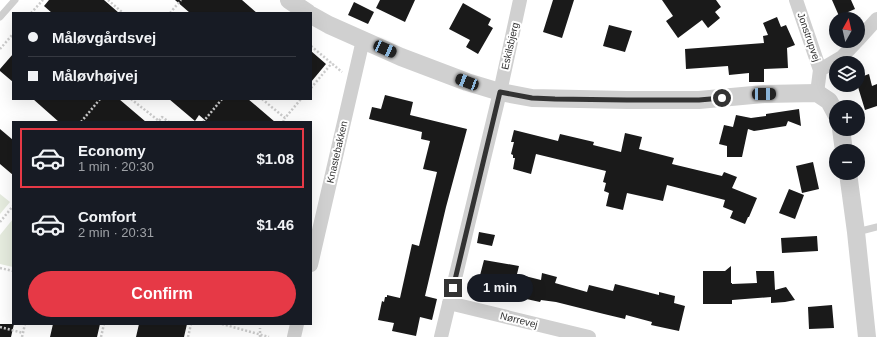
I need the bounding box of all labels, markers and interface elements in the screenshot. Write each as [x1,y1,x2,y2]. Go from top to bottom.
street label: Jonstrupvej [795,11,823,63]
north arrow [829,12,865,48]
map controls [829,12,865,180]
street label: Eskilsbjerg [499,21,521,71]
text: Måløvgårdsvej [52,29,156,46]
car [372,39,398,59]
button: layers [829,56,865,92]
text: Måløvhøjvej [52,67,138,84]
car [454,72,480,92]
car [752,88,776,100]
route start [713,89,731,107]
button: + [829,100,865,136]
street label: Knastebakken [325,120,349,184]
icon: car [30,140,66,176]
text: Economy [78,142,146,159]
button: − [829,144,865,180]
text: $1.08 [256,150,294,167]
text: 1 min · 20:30 [78,159,154,174]
icon: car [30,206,66,242]
text: Comfort [78,208,136,225]
text: $1.46 [256,216,294,233]
text: 2 min · 20:31 [78,225,154,240]
button: Confirm [28,271,296,317]
callout: 1 min [467,274,533,302]
route end [444,279,462,297]
text: 1 min [483,280,517,295]
street label: Nørrevej [499,310,539,330]

